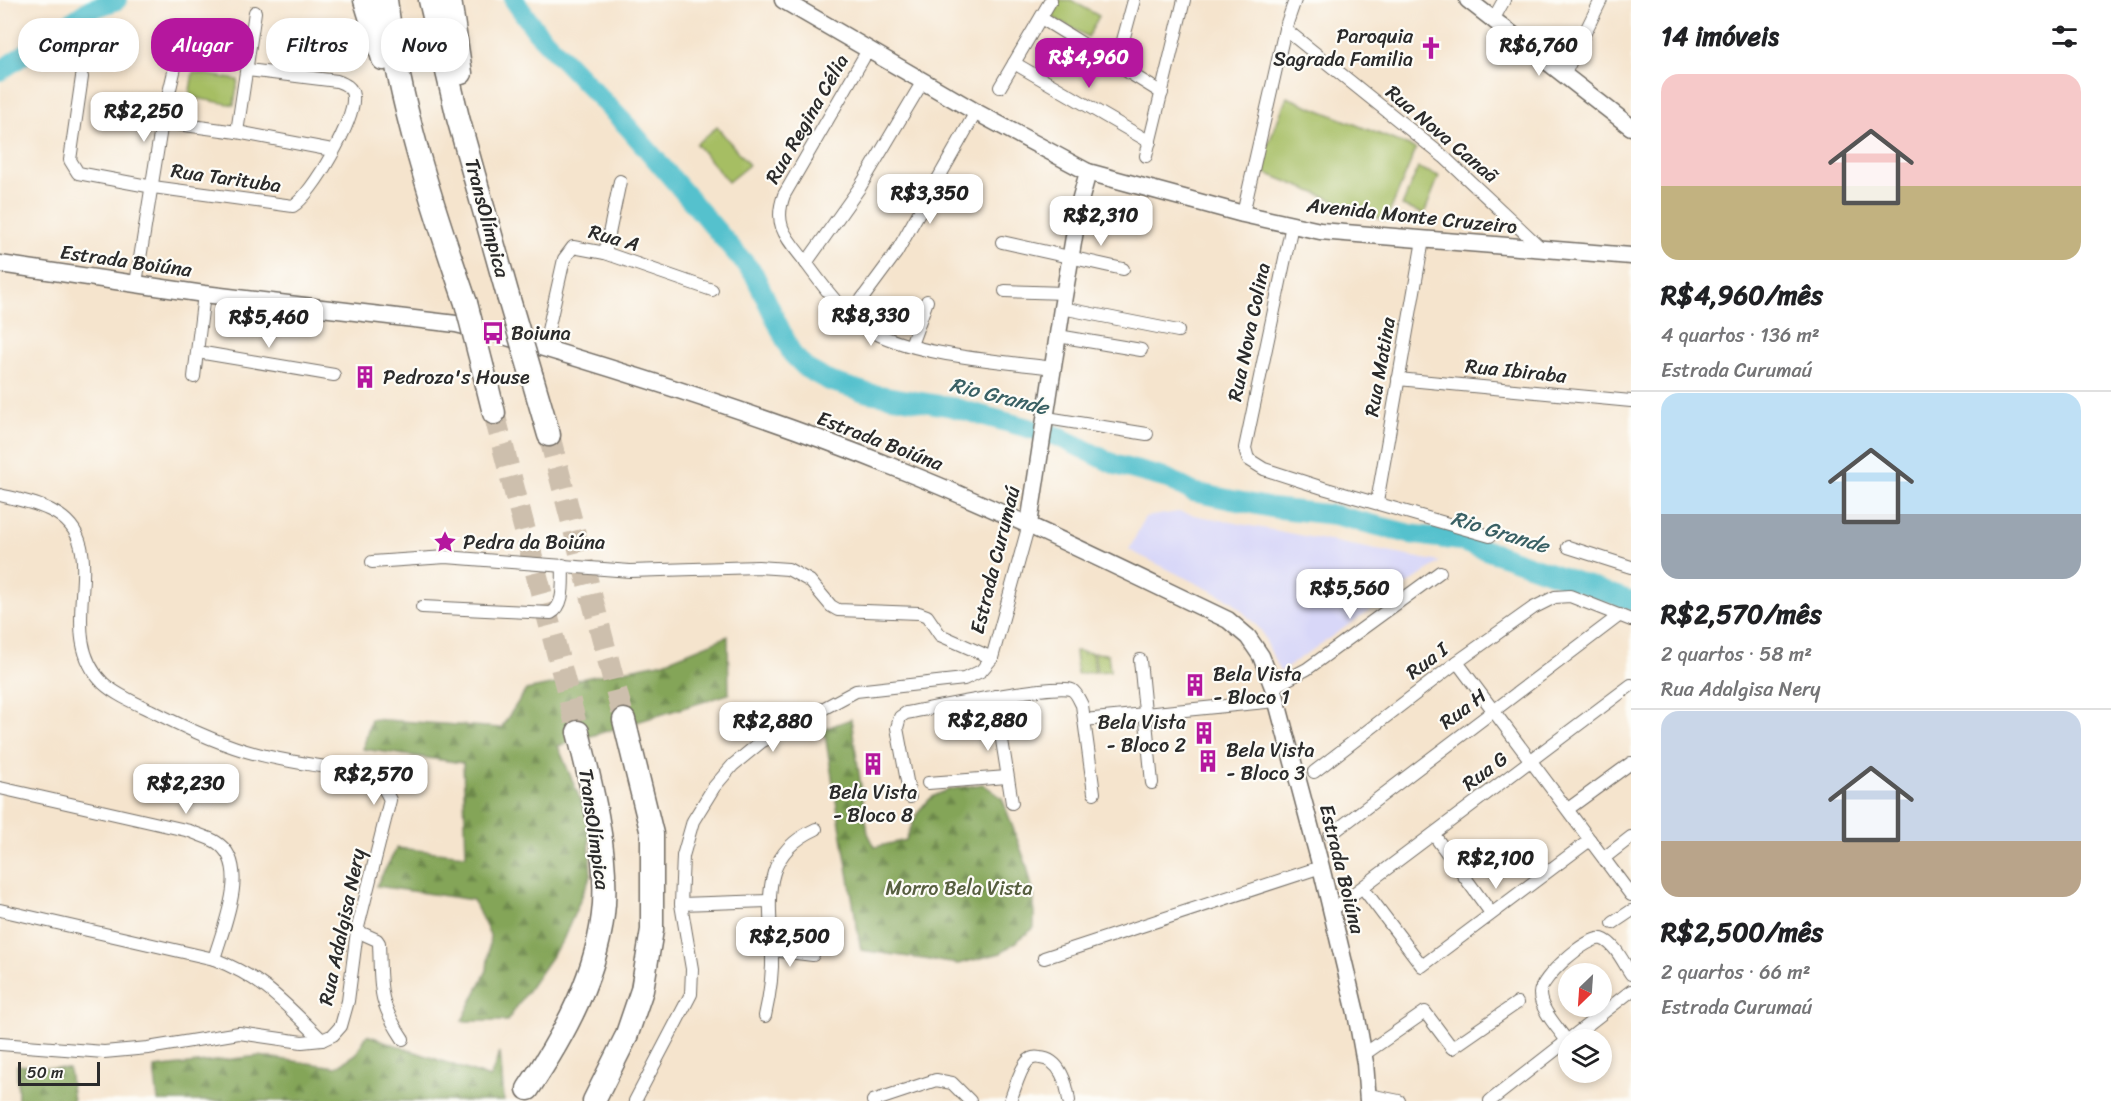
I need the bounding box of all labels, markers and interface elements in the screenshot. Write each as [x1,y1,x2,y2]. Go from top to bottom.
text: 14 imóveis [1661,13,1779,59]
chip: Comprar [18,18,139,72]
chip: Alugar [151,18,254,72]
chip: Filtros [266,18,369,72]
chip: Novo [381,18,469,72]
place label: Paroquia Sagrada Familia [1273,19,1414,77]
icon: filters [2048,20,2081,53]
pin: R$6,760 [1484,26,1594,77]
text: R$6,760 [1500,28,1578,63]
church icon: Paroquia Sagrada Familia [1418,35,1444,61]
pin: R$4,960 [1034,38,1144,89]
text: R$4,960 [1049,40,1129,75]
street label: Rua Regina Célia [755,47,859,191]
street label: Rua Nova Canaã [1377,76,1507,193]
pin: R$2,250 [89,92,199,143]
text: R$2,250 [105,94,183,129]
icon: home [1817,113,1925,221]
street label: Rua Tarituba [169,153,283,203]
street label: TransOlímpica [454,154,520,282]
pin: R$3,350 [875,174,985,225]
text: R$3,350 [891,176,969,211]
street label: Avenida Monte Cruzeiro [1304,187,1519,244]
pin: R$2,310 [1046,196,1156,247]
text: R$2,310 [1064,198,1138,233]
street label: Rua A [585,214,643,262]
street label: Estrada Boiúna [58,234,195,288]
street label: Rua Nova Colina [1217,259,1281,405]
text: R$4,960/mês [1661,272,1823,318]
pin: R$8,330 [816,296,926,347]
pin: R$5,460 [214,298,324,349]
text: R$8,330 [832,298,910,333]
text: R$5,460 [229,300,309,335]
street label: Rua Matina [1354,314,1406,419]
place label: Boiuna [511,316,571,351]
text: 4 quartos · 136 m² [1661,318,1820,353]
bus stop icon: Boiuna [480,320,506,346]
street label: Rua Ibiraba [1464,348,1569,394]
text: Estrada Curumaú [1661,353,1812,388]
place label: Pedroza's House [383,360,530,395]
building icon: Pedroza's House [352,364,378,390]
water label: Rio Grande [946,365,1054,427]
street label: Estrada Boiúna [812,401,949,481]
icon: home [1817,432,1925,540]
street label: Estrada Curumaú [960,482,1030,638]
water label: Rio Grande [1447,499,1556,565]
place label: Pedra da Boiúna [463,525,605,560]
place icon: Pedra da Boiúna [432,529,458,555]
pin: R$5,560 [1295,569,1405,620]
text: R$5,560 [1310,571,1390,606]
text: R$2,570/mês [1661,591,1822,637]
street label: Rua I [1398,633,1457,689]
text: 2 quartos · 58 m² [1661,637,1812,672]
place label: Bela Vista - Bloco 1 [1213,657,1302,715]
building icon: Bela Vista - Bloco 1 [1182,672,1208,698]
text: Rua Adalgisa Nery [1661,672,1821,707]
street label: Rua H [1432,679,1494,739]
pin: R$2,880 [933,701,1043,752]
pin: R$2,880 [718,702,828,753]
text: R$2,880 [948,703,1028,738]
text: R$2,880 [733,704,813,739]
place label: Bela Vista - Bloco 2 [1097,705,1186,763]
building icon: Bela Vista - Bloco 2 [1191,720,1217,746]
place label: Bela Vista - Bloco 3 [1226,733,1315,791]
street label: Rua G [1454,742,1516,800]
building icon: Bela Vista - Bloco 3 [1195,748,1221,774]
icon: home [1817,750,1925,858]
building icon: Bela Vista - Bloco 8 [860,751,886,777]
pin: R$2,570 [319,755,429,806]
text: R$2,570 [335,757,413,792]
pin: R$2,230 [131,764,241,815]
text: R$2,230 [147,766,225,801]
street label: TransOlímpica [568,766,620,893]
place label: Bela Vista - Bloco 8 [829,775,917,833]
street label: Estrada Boiúna [1309,800,1375,939]
pin: R$2,100 [1441,839,1551,890]
text: R$2,100 [1458,841,1534,876]
street label: Rua Adalgisa Nery [308,845,376,1009]
park label: Morro Bela Vista [885,871,1033,906]
text: R$2,500/mês [1661,909,1823,955]
pin: R$2,500 [735,917,845,968]
text: R$2,500 [750,919,830,954]
text: 2 quartos · 66 m² [1661,955,1811,990]
north arrow [1558,963,1612,1017]
map controls [1558,963,1612,1083]
text: Estrada Curumaú [1661,990,1812,1025]
button: layers [1558,1029,1612,1083]
text: 50 m [27,1058,63,1087]
scale bar [18,1059,100,1086]

